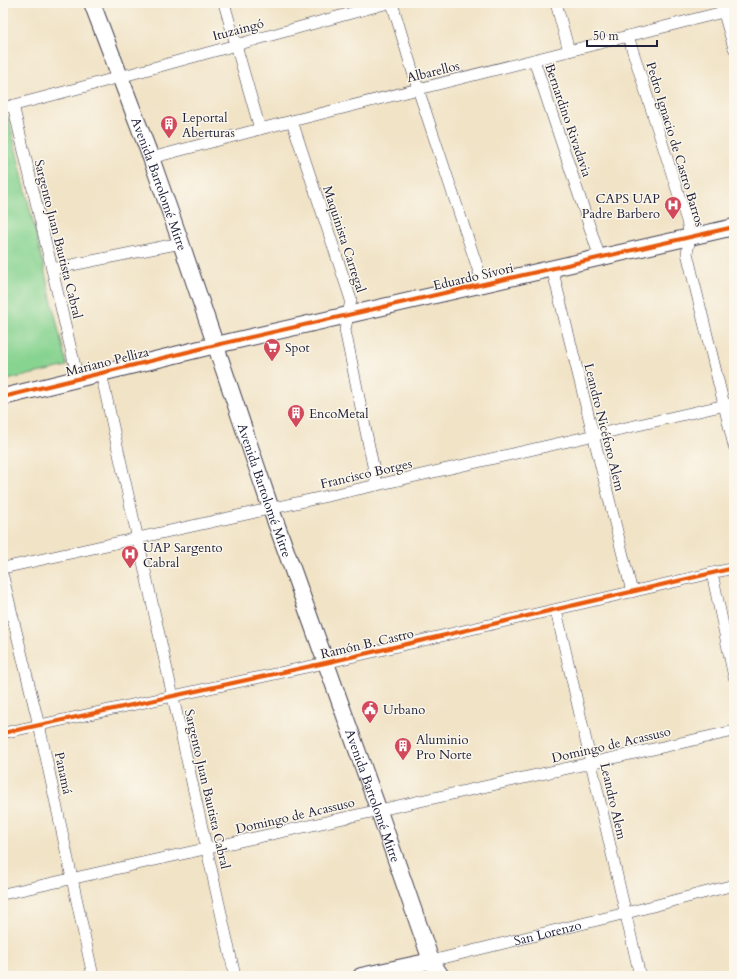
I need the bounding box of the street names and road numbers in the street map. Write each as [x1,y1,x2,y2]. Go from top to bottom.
street label: Ituzaingó [211,14,266,45]
street label: Albarellos [405,57,462,87]
street label: Pedro Ignacio de Castro Barros [641,60,709,229]
street label: Bernardino Rivadavia [540,61,596,180]
street label: Avenida Bartolomé Mitre [126,115,191,253]
street label: Sargento Juan Bautista Cabral [30,158,87,321]
street label: Maquinista Carregal [318,184,370,296]
street label: Eduardo Sívori [431,259,516,295]
street label: Mariano Pelliza [64,343,151,381]
street label: Leandro Nicéforo Alem [579,361,629,493]
street label: Avenida Bartolomé Mitre [233,421,296,560]
street label: Francisco Borges [319,455,414,493]
street label: Ramón B. Castro [319,625,416,663]
street label: Sargento Juan Bautista Cabral [180,708,234,871]
street label: Domingo de Acassuso [550,723,673,767]
street label: Avenida Bartolomé Mitre [340,727,404,865]
street label: Panamá [50,750,76,796]
street label: Leandro Alem [595,761,631,841]
street label: Domingo de Acassuso [234,794,357,838]
street label: San Lorenzo [512,916,583,950]

